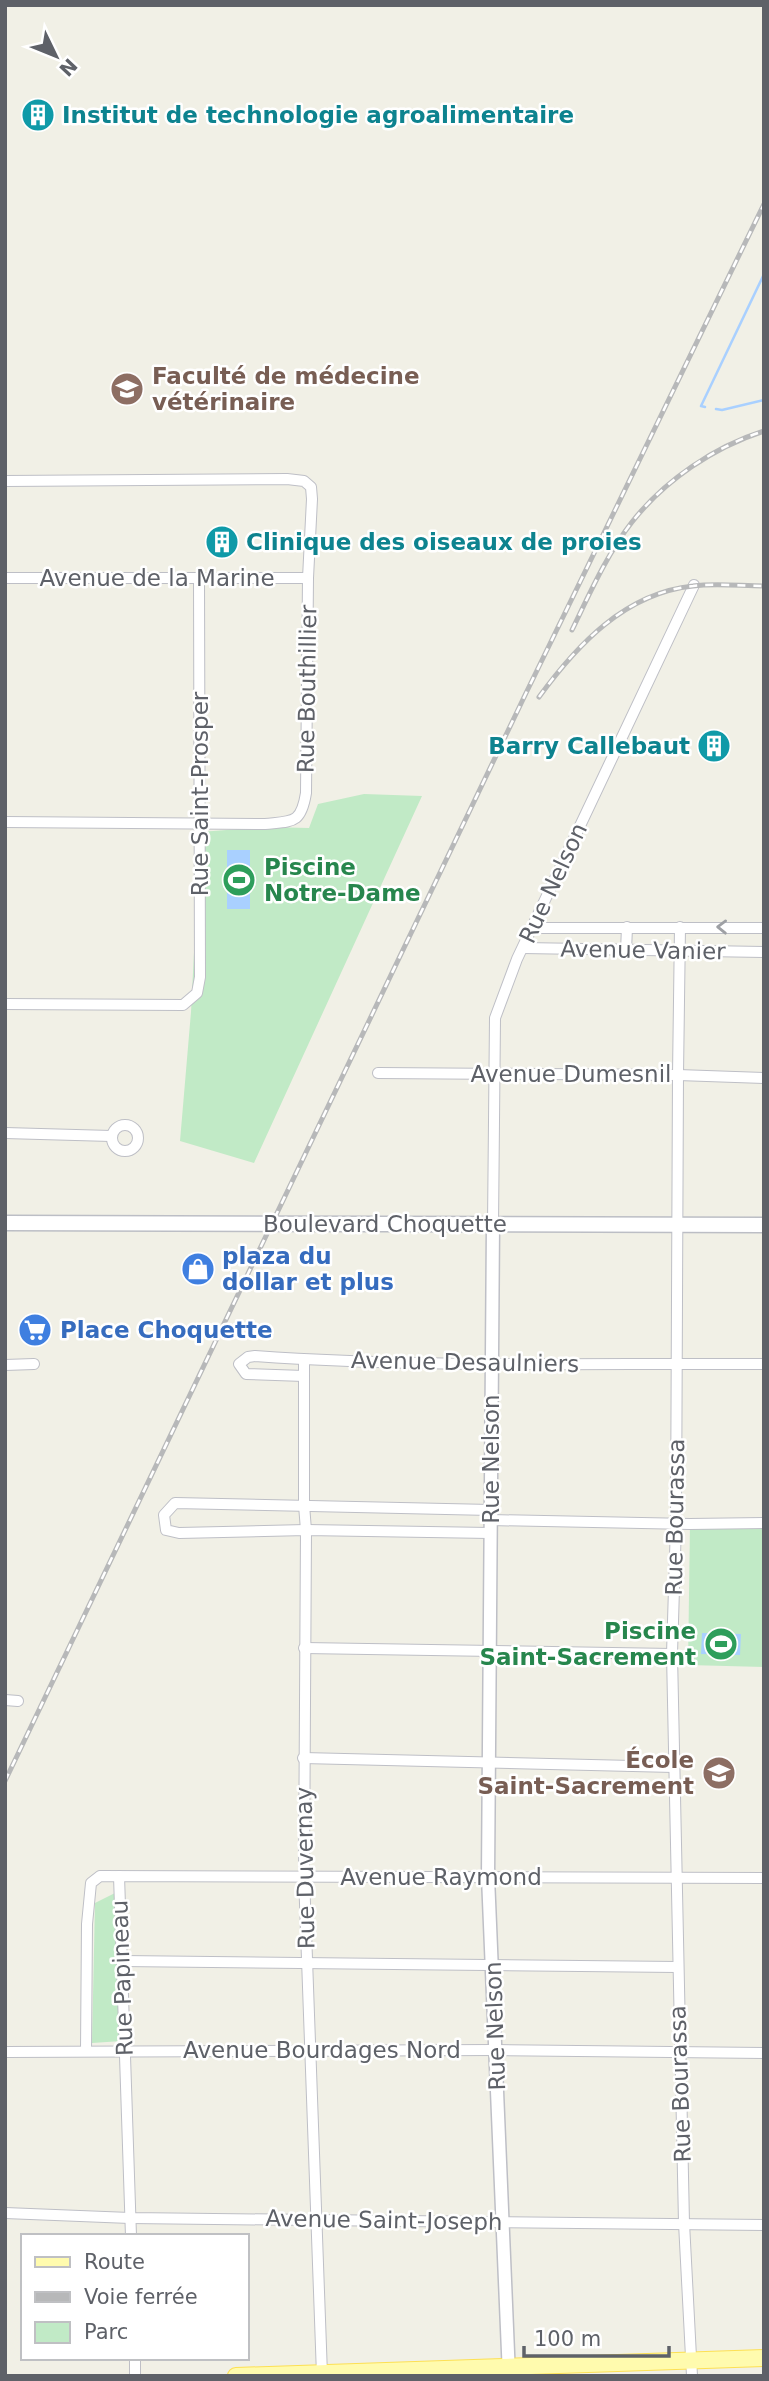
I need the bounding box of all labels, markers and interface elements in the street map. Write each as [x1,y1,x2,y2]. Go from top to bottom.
north arrow [21,21,91,91]
text: N [55,54,82,81]
building icon: Institut de technologie agroalimentaire [19,96,57,134]
place label: Institut de technologie agroalimentaire [62,102,574,128]
place label: Faculté de médecine vétérinaire [152,363,420,415]
school or university icon: Faculté de médecine vétérinaire [108,370,146,408]
building icon: Clinique des oiseaux de proies [203,523,241,561]
place label: Clinique des oiseaux de proies [246,529,642,555]
street label: Avenue de la Marine [39,565,275,591]
street label: Rue Bouthillier [293,604,321,773]
street label: Rue Saint-Prosper [187,691,213,896]
building icon: Barry Callebaut [695,727,733,765]
place label: Barry Callebaut [488,733,690,759]
street label: Rue Nelson [514,819,592,947]
place label: Piscine Notre-Dame [264,854,421,906]
sports icon: Piscine Notre-Dame [220,861,258,899]
one-way arrow [716,920,727,935]
street label: Avenue Vanier [560,936,726,964]
street label: Avenue Dumesnil [471,1061,671,1087]
street label: Boulevard Choquette [263,1211,507,1237]
place label: plaza du dollar et plus [222,1243,394,1295]
shop icon: plaza du dollar et plus [179,1250,217,1288]
supermarket icon: Place Choquette [16,1311,54,1349]
place label: Place Choquette [60,1317,273,1343]
street label: Avenue Desaulniers [351,1347,579,1377]
street label: Rue Nelson [478,1394,504,1524]
street label: Rue Bourassa [661,1438,689,1596]
place label: Piscine Saint-Sacrement [480,1618,696,1670]
sports icon: Piscine Saint-Sacrement [702,1625,740,1663]
place label: École Saint-Sacrement [478,1746,694,1799]
school or university icon: École Saint-Sacrement [700,1754,738,1792]
street label: Rue Duvernay [291,1787,319,1949]
street label: Avenue Raymond [340,1864,542,1890]
street label: Rue Papineau [106,1899,138,2057]
street label: Rue Nelson [480,1961,510,2091]
street label: Rue Bourassa [664,2005,696,2163]
street label: Avenue Bourdages Nord [183,2037,461,2063]
street label: Avenue Saint-Joseph [265,2205,503,2235]
legend [21,2234,248,2360]
text: Route [84,2250,145,2274]
text: Voie ferrée [84,2285,198,2309]
scale bar [524,2314,669,2358]
text: Parc [84,2320,128,2344]
text: 100 m [534,2327,601,2351]

